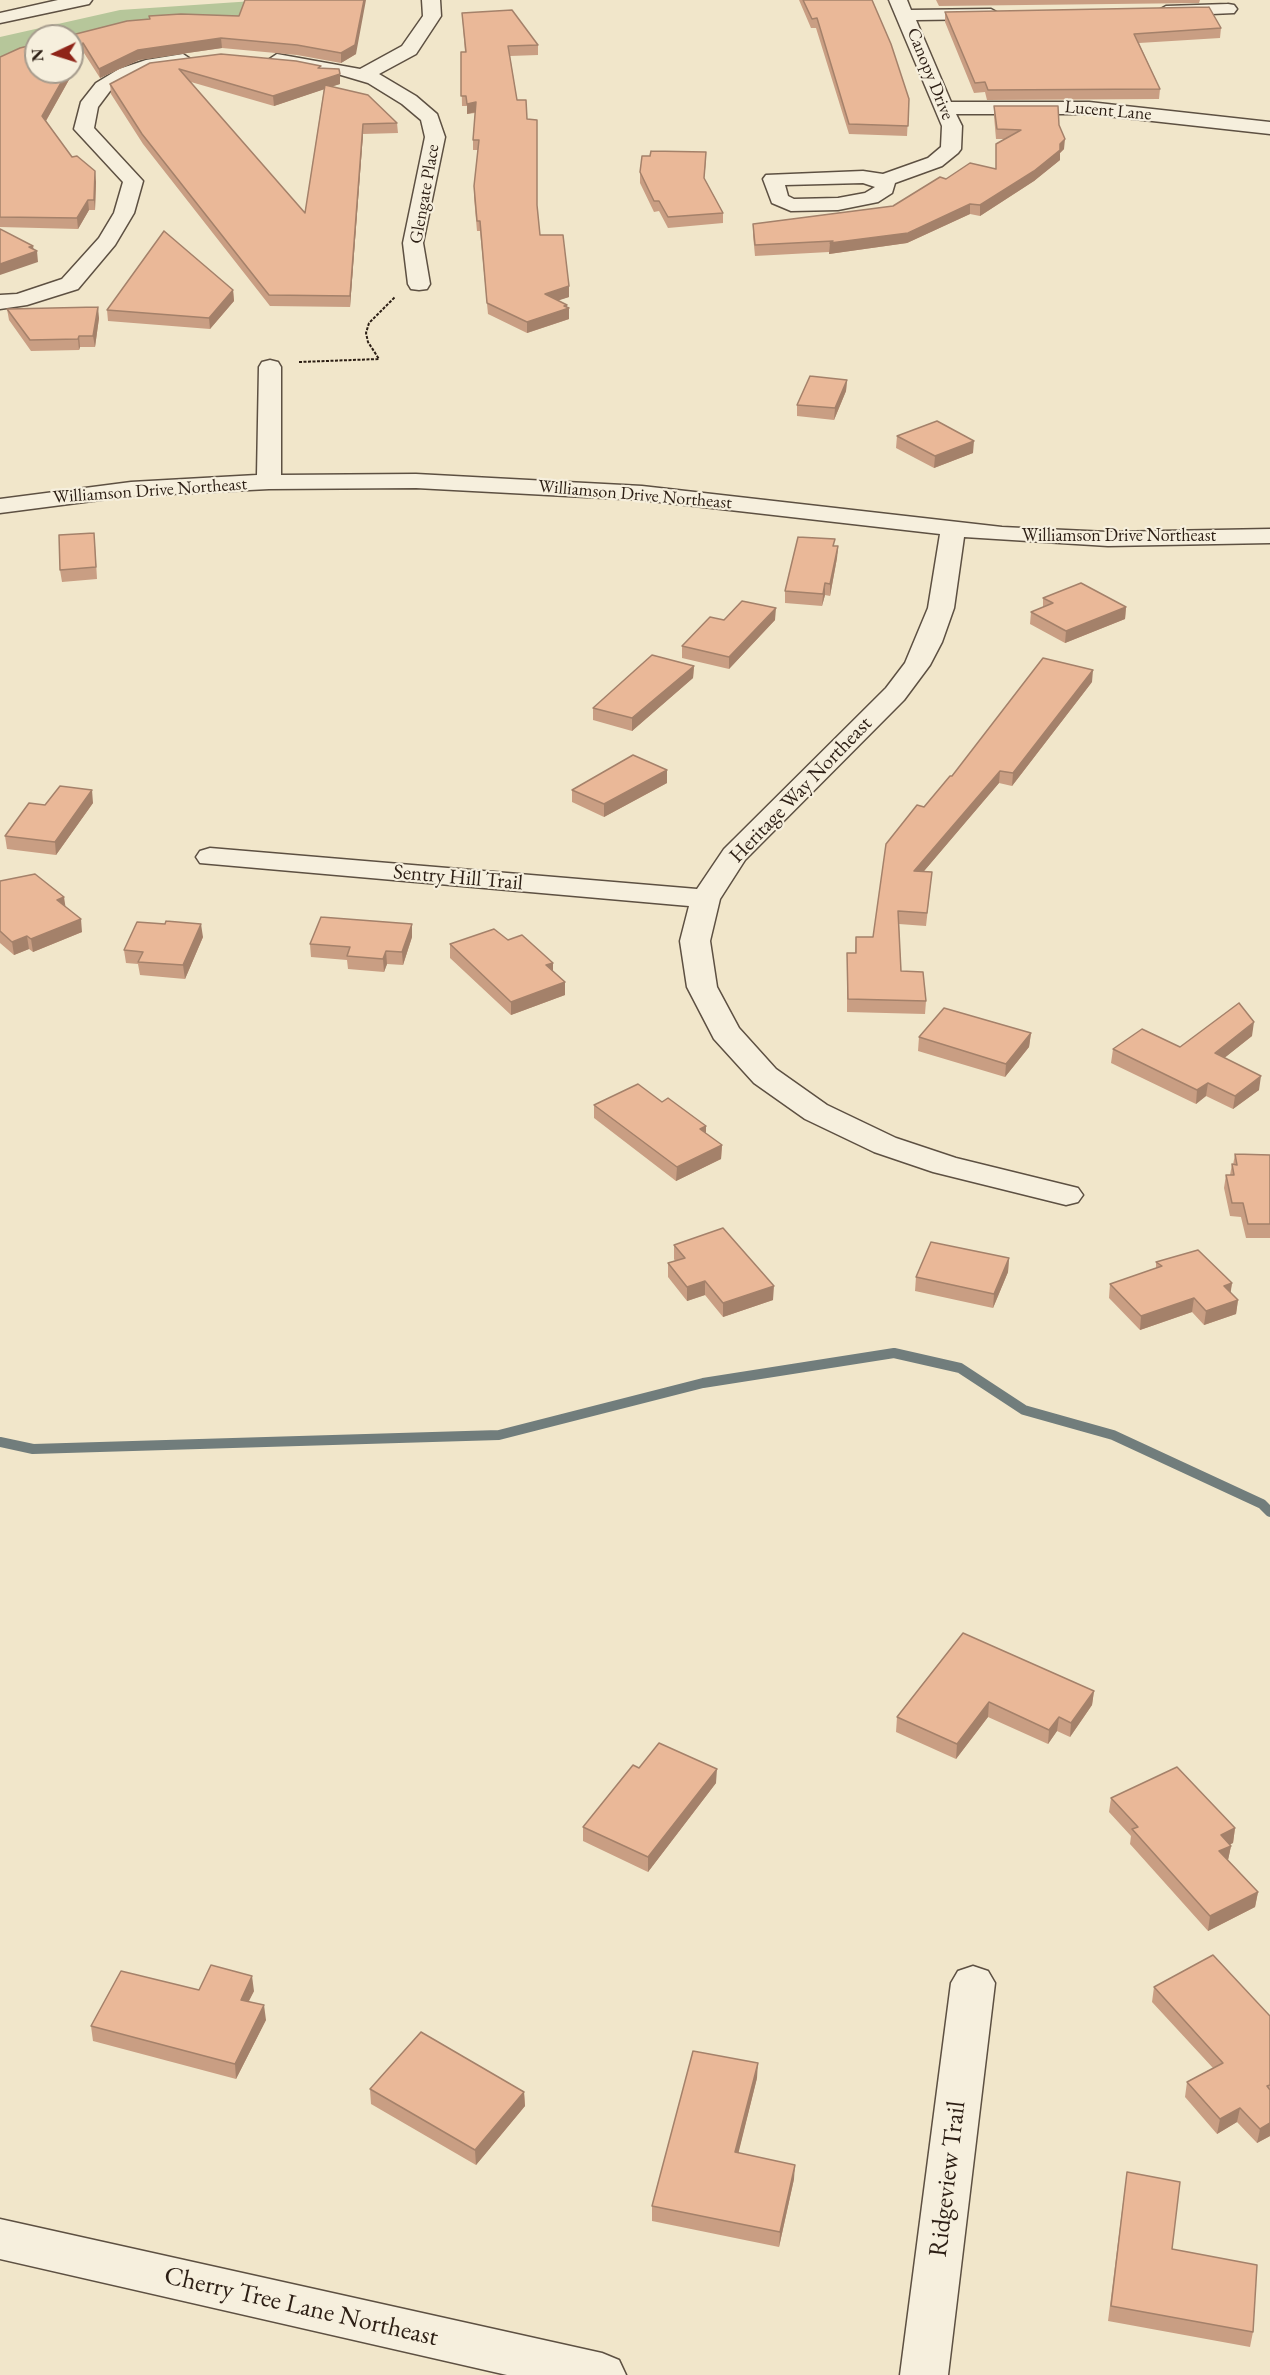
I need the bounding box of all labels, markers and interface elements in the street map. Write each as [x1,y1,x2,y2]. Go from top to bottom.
north arrow [24,24,84,84]
street label: Canopy Drive [902,25,958,123]
text: N [27,48,48,62]
street label: Lucent Lane [1064,96,1152,126]
street label: Glengate Place [406,143,444,245]
street label: Williamson Drive Northeast [52,473,248,509]
street label: Williamson Drive Northeast [537,476,733,514]
street label: Williamson Drive Northeast [1022,525,1216,547]
street label: Heritage Way Northeast [725,711,877,869]
street label: Sentry Hill Trail [392,860,524,896]
street label: Ridgeview Trail [923,2099,973,2259]
street label: Cherry Tree Lane Northeast [161,2260,441,2354]

